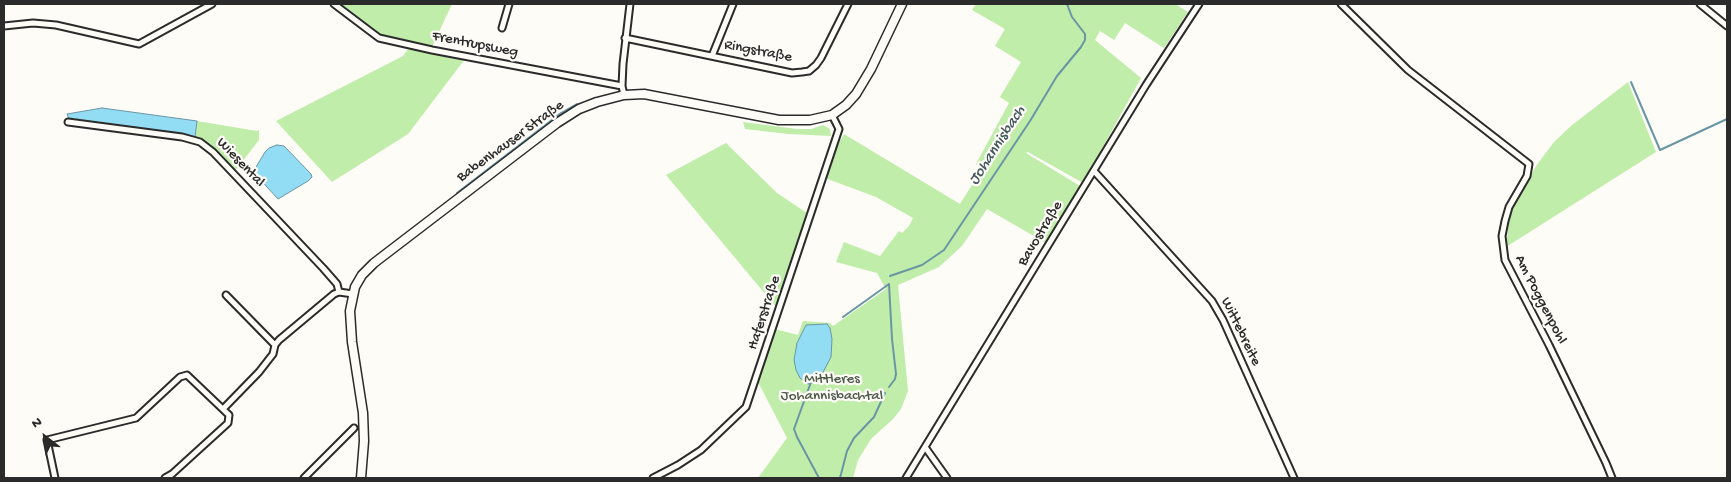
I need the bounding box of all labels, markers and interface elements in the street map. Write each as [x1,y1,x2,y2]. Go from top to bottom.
street label: Frentrupsweg [431,28,519,62]
street label: Ringstraße [722,37,794,67]
street label: Babenhauser Straße [454,97,568,187]
water label: Johannisbach [965,103,1031,189]
street label: Wiesental [212,134,268,192]
street label: Bavostraße [1015,198,1067,270]
street label: Am Poggenpohl [1510,252,1570,348]
street label: Haferstraße [745,274,785,352]
street label: Wittebreite [1216,295,1264,369]
park label: Mittleres Johannisbachtal [781,371,883,406]
north arrow [20,412,70,462]
text: N [29,414,45,433]

